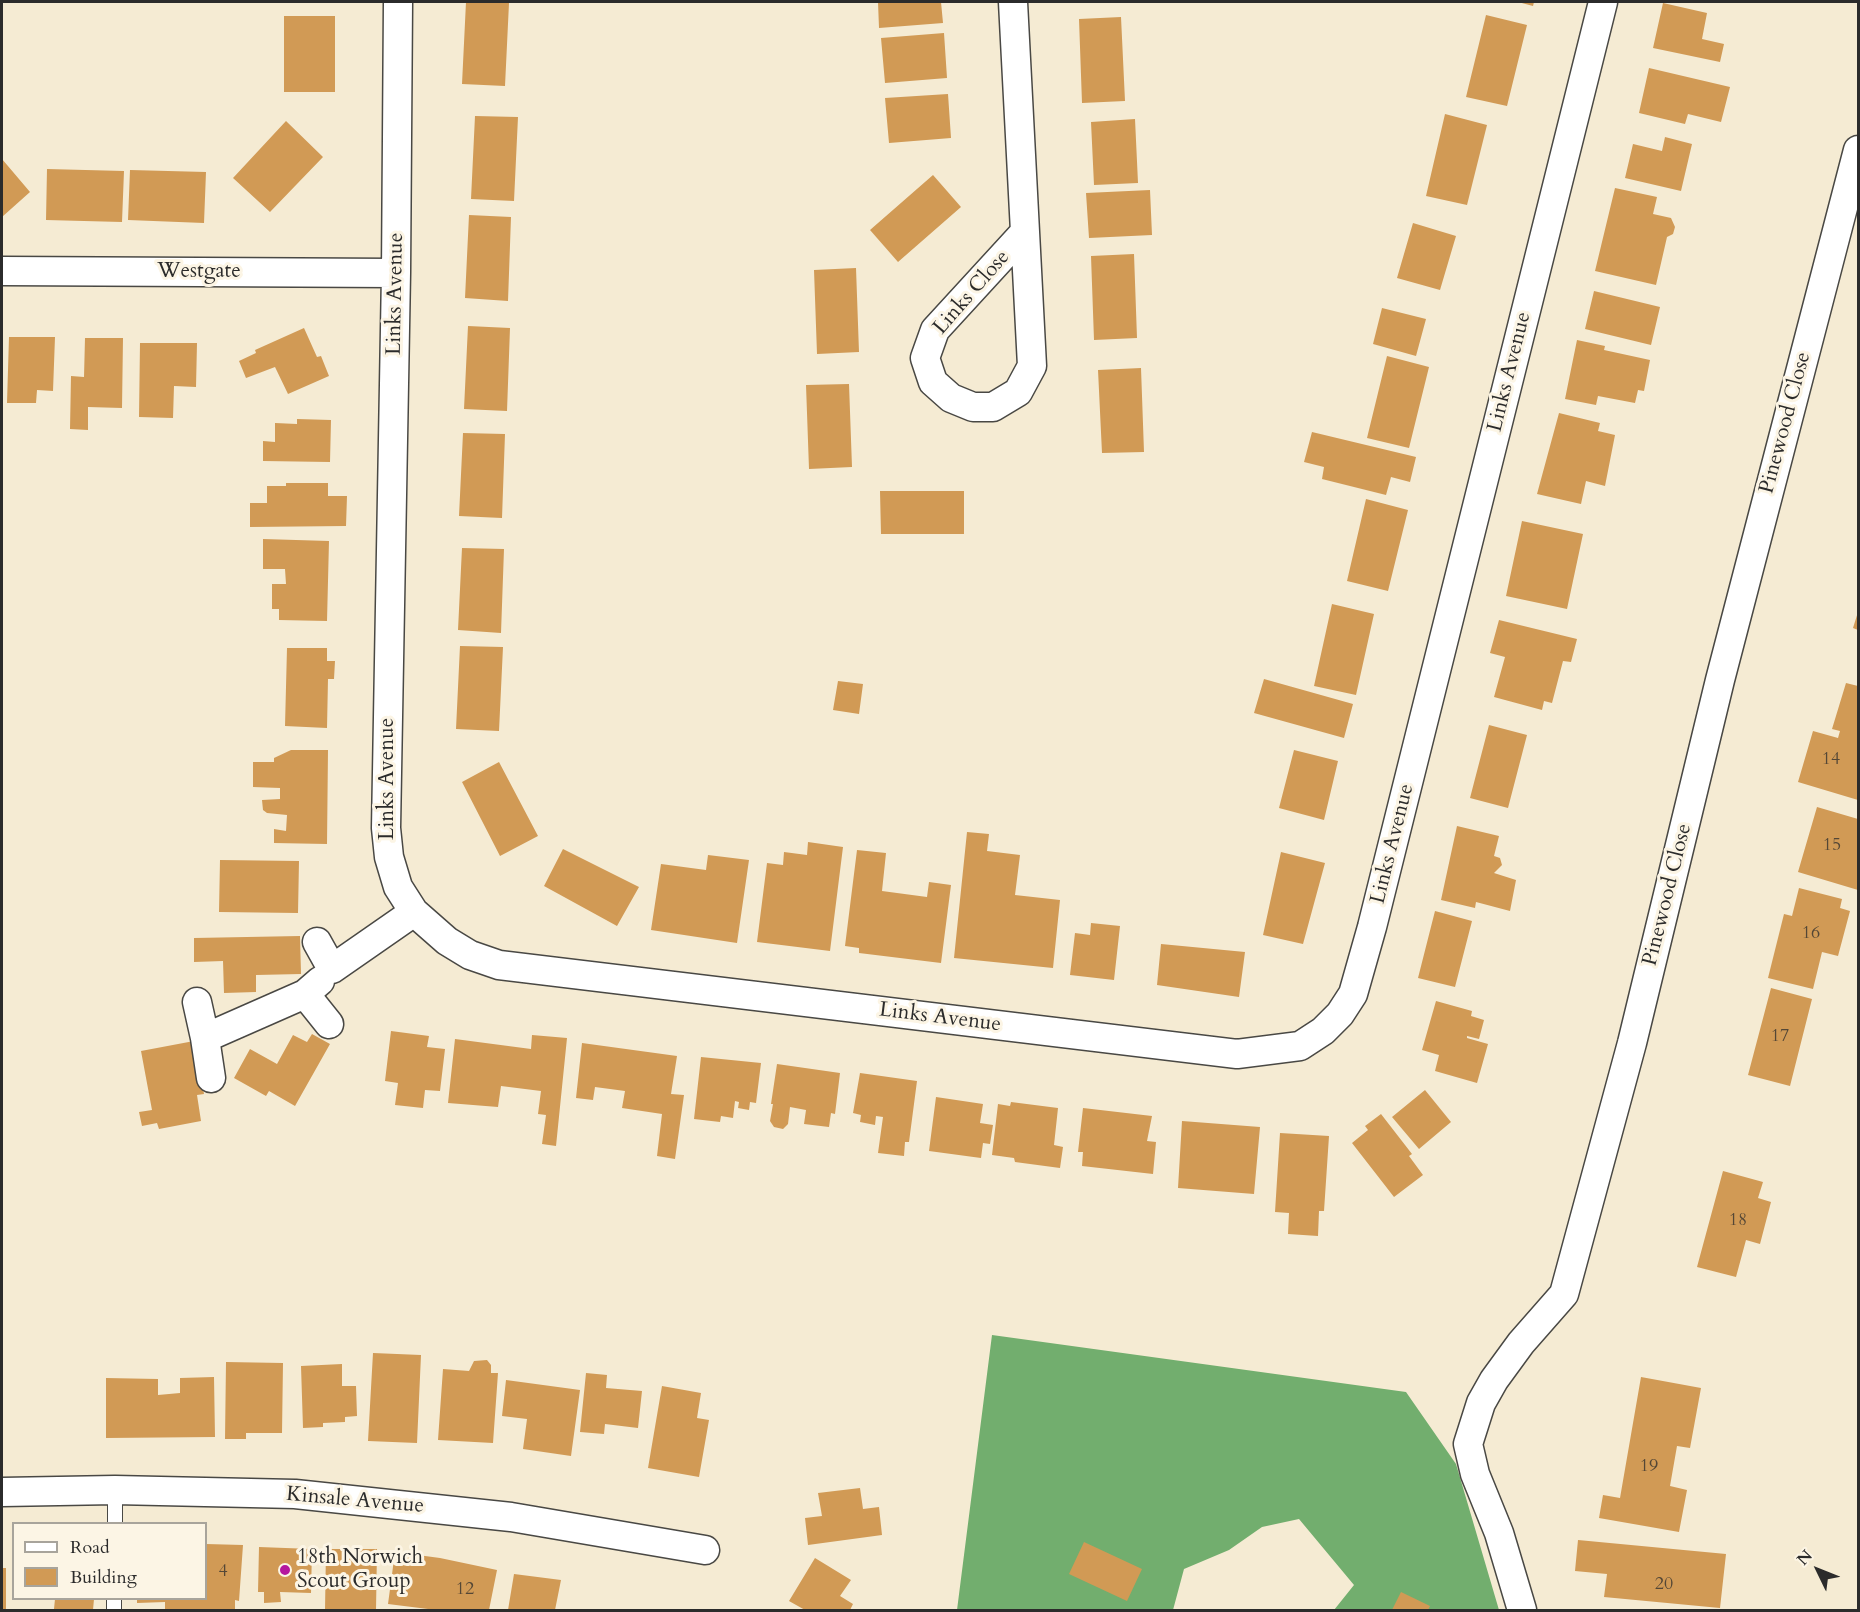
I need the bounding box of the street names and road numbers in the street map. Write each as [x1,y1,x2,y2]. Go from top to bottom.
street label: Links Avenue [382,233,410,355]
street label: Links Close [928,246,1016,340]
street label: Westgate [157,259,241,285]
street label: Links Avenue [1483,309,1537,435]
street label: Pinewood Close [1755,349,1817,497]
street label: Links Avenue [375,718,401,840]
street label: Links Avenue [1366,781,1420,907]
street label: Pinewood Close [1638,821,1698,969]
street label: Links Avenue [878,998,1002,1038]
street label: Kinsale Avenue [285,1482,425,1520]

